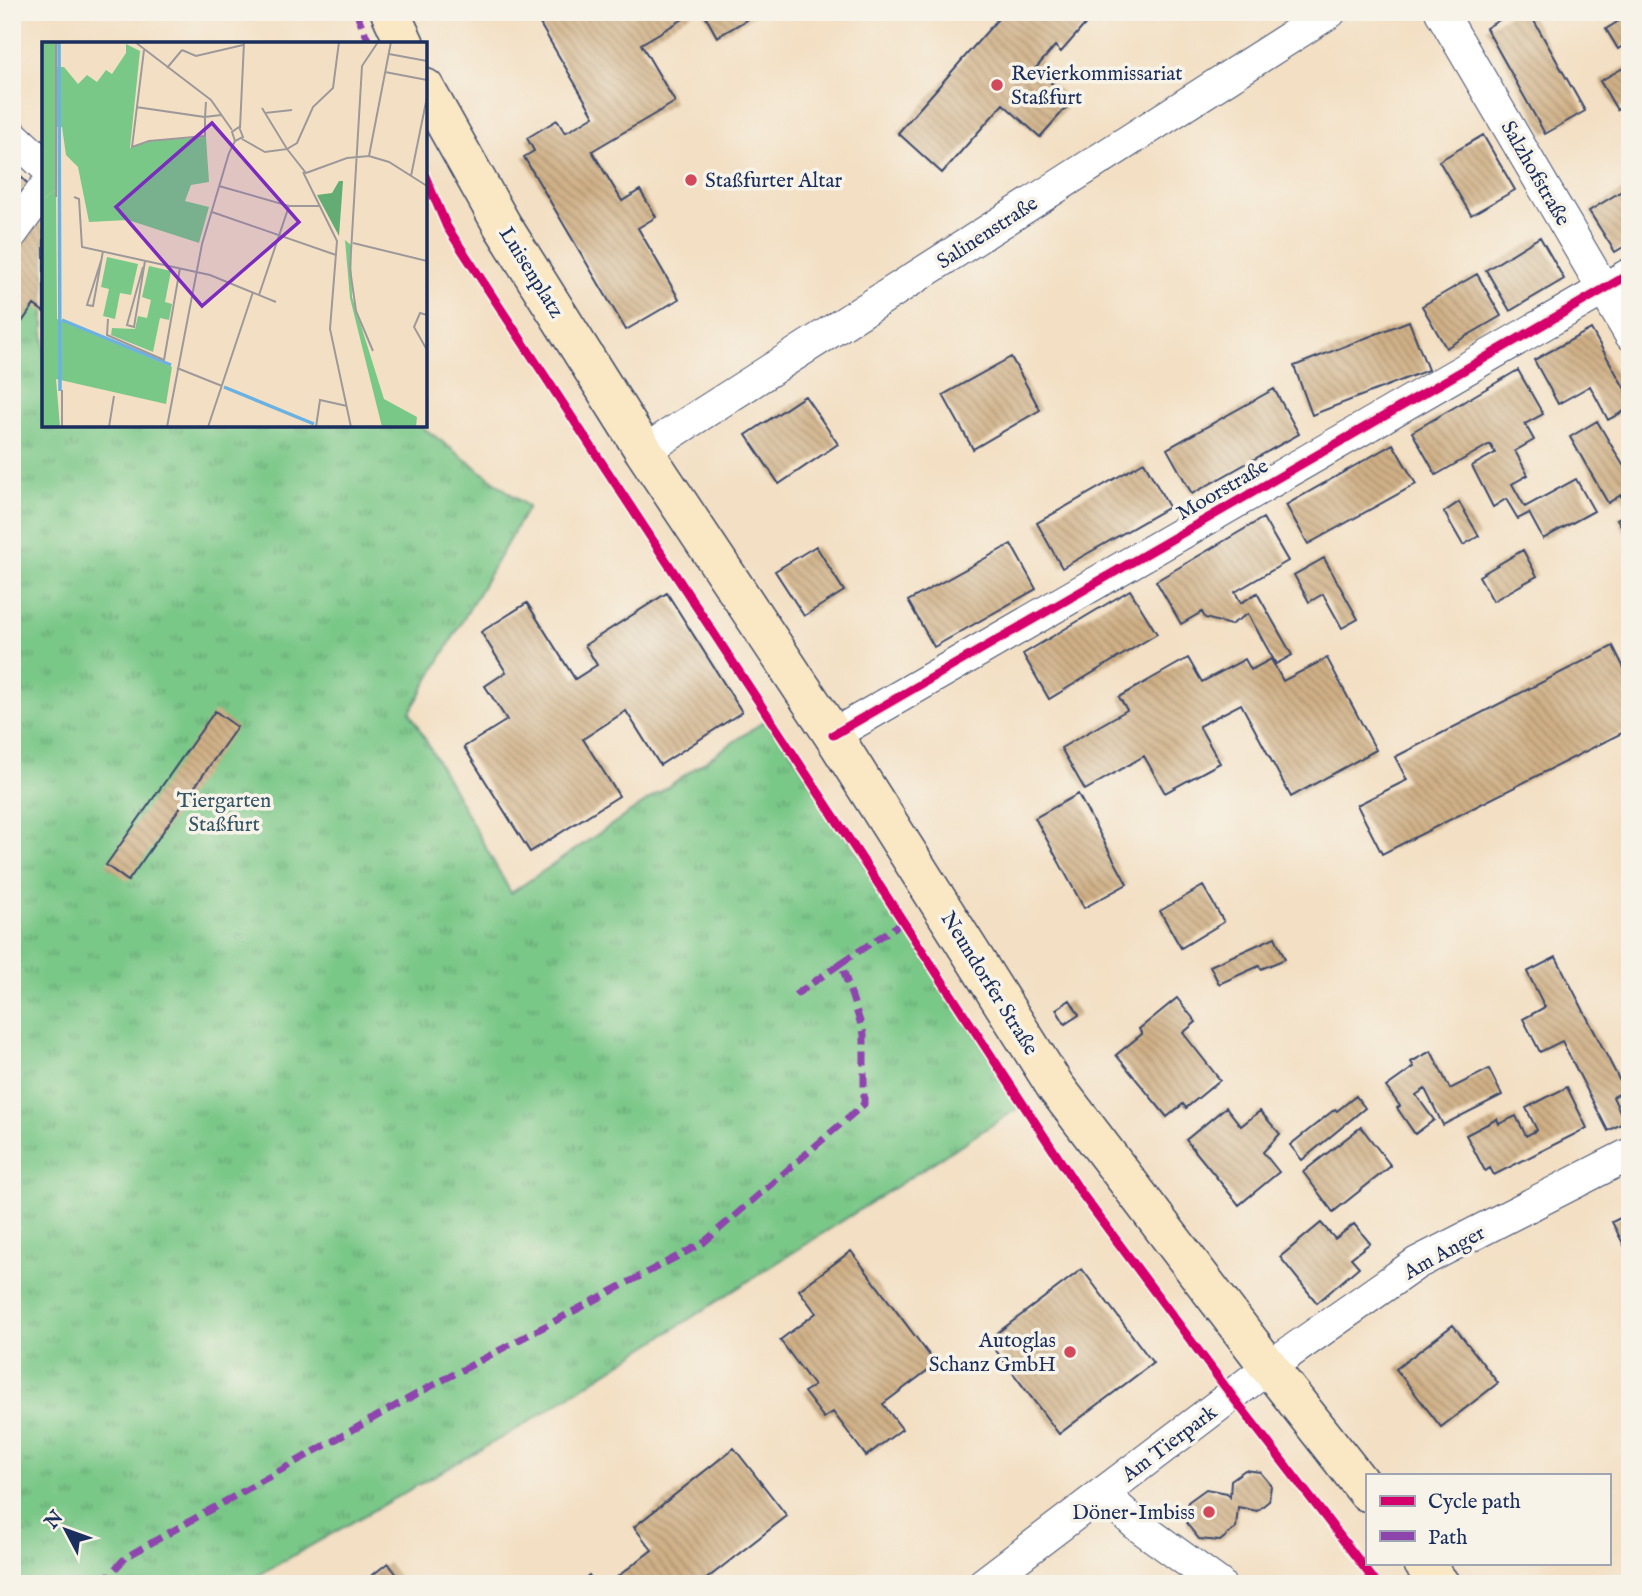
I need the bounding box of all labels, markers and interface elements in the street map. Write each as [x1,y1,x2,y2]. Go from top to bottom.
inset map [42,42,427,427]
place label: Revierkommissariat Staßfurt [1011,61,1183,112]
marker: Revierkommissariat Staßfurt [989,77,1005,93]
street label: Salzhofstraße [1494,116,1576,232]
place label: Staßfurter Altar [705,168,842,195]
marker: Staßfurter Altar [683,172,699,188]
street label: Salinenstraße [932,190,1044,276]
street label: Luisenplatz [492,222,570,324]
street label: Moorstraße [1172,453,1274,527]
park label: Tiergarten Staßfurt [177,788,271,839]
street label: Neundorfer Straße [934,907,1044,1061]
street label: Am Anger [1398,1220,1490,1287]
place label: Autoglas Schanz GmbH [929,1328,1056,1379]
marker: Autoglas Schanz GmbH [1062,1344,1078,1360]
street label: Am Tierpark [1116,1399,1224,1489]
legend [1366,1474,1610,1564]
text: Cycle path [1428,1489,1521,1516]
north arrow [32,1494,102,1564]
place label: Döner-Imbiss [1072,1500,1195,1527]
marker: Döner-Imbiss [1201,1504,1217,1520]
text: N [40,1506,69,1535]
text: Path [1428,1525,1467,1552]

